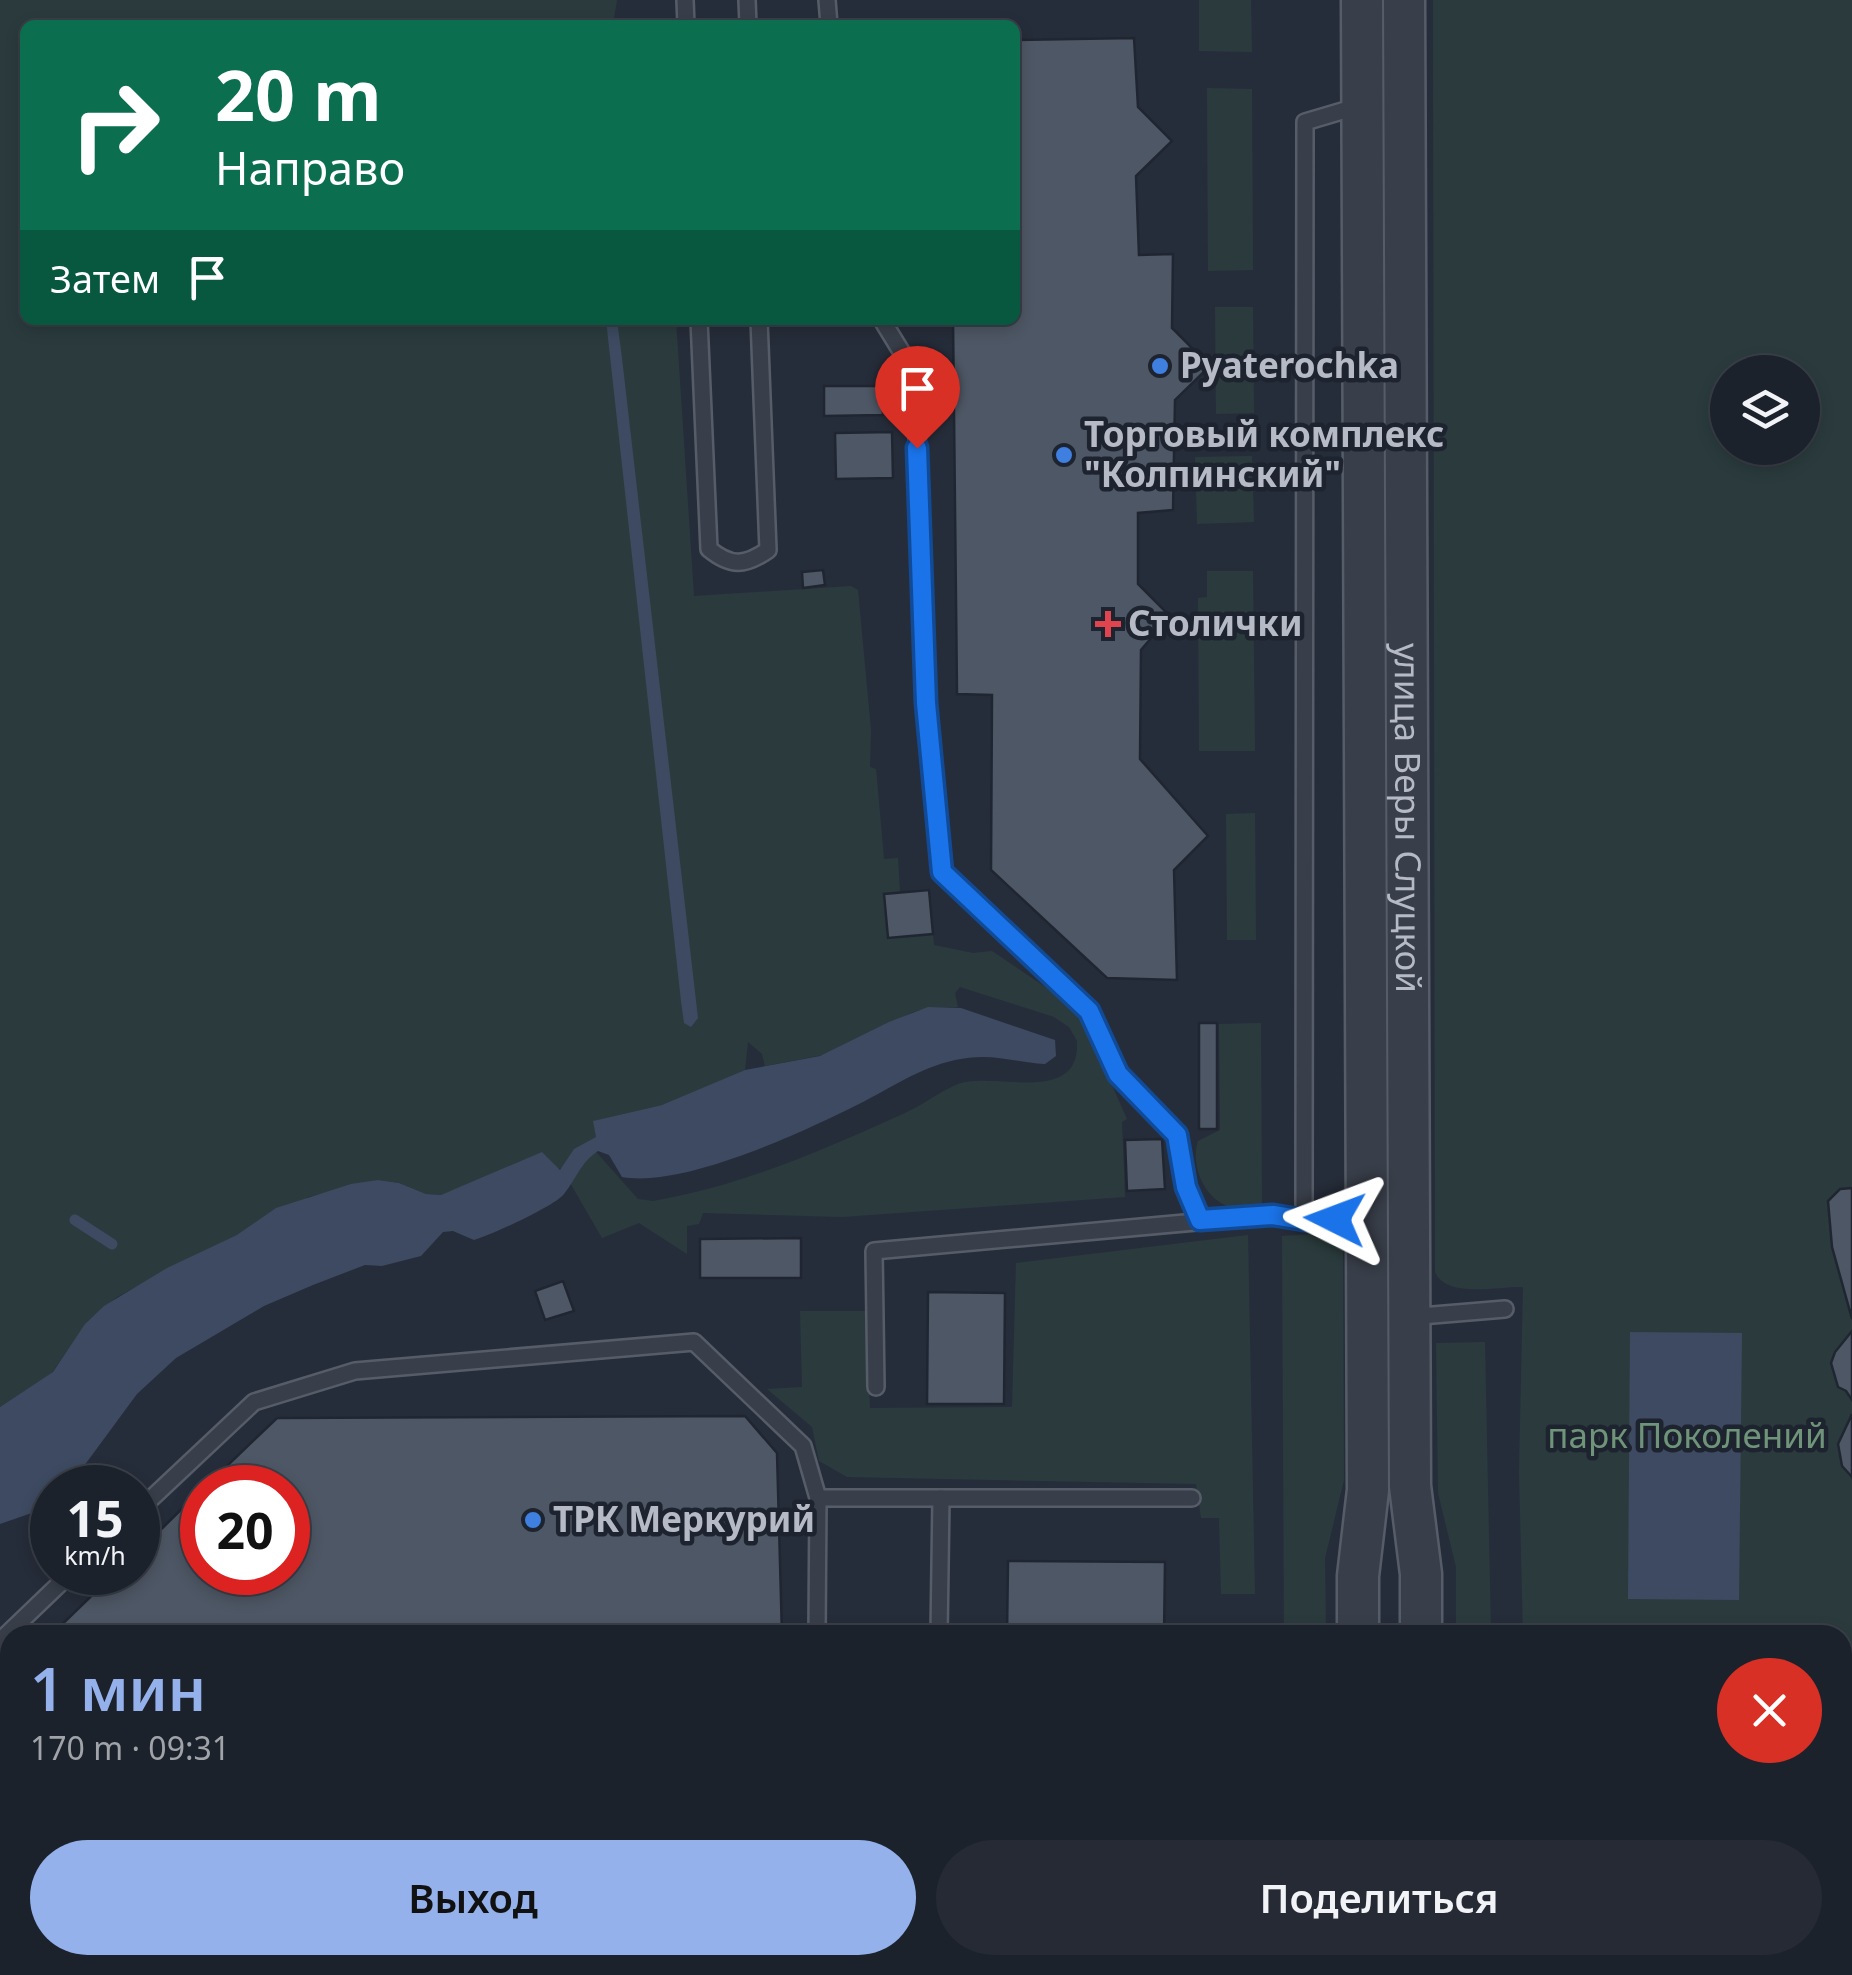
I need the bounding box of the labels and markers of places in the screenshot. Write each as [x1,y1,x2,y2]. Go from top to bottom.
place label: Pyaterochka [1180,341,1399,388]
pin [875,346,960,449]
marker: Pyaterochka [1149,355,1171,377]
place label: Торговый комплекс "Колпинский" [1084,410,1444,497]
marker: Торговый комплекс "Колпинский" [1053,444,1075,466]
place label: Столички [1128,599,1302,646]
marker: Столички [1097,613,1119,635]
place label: ТРК Меркурий [553,1495,815,1542]
marker: ТРК Меркурий [522,1509,544,1531]

